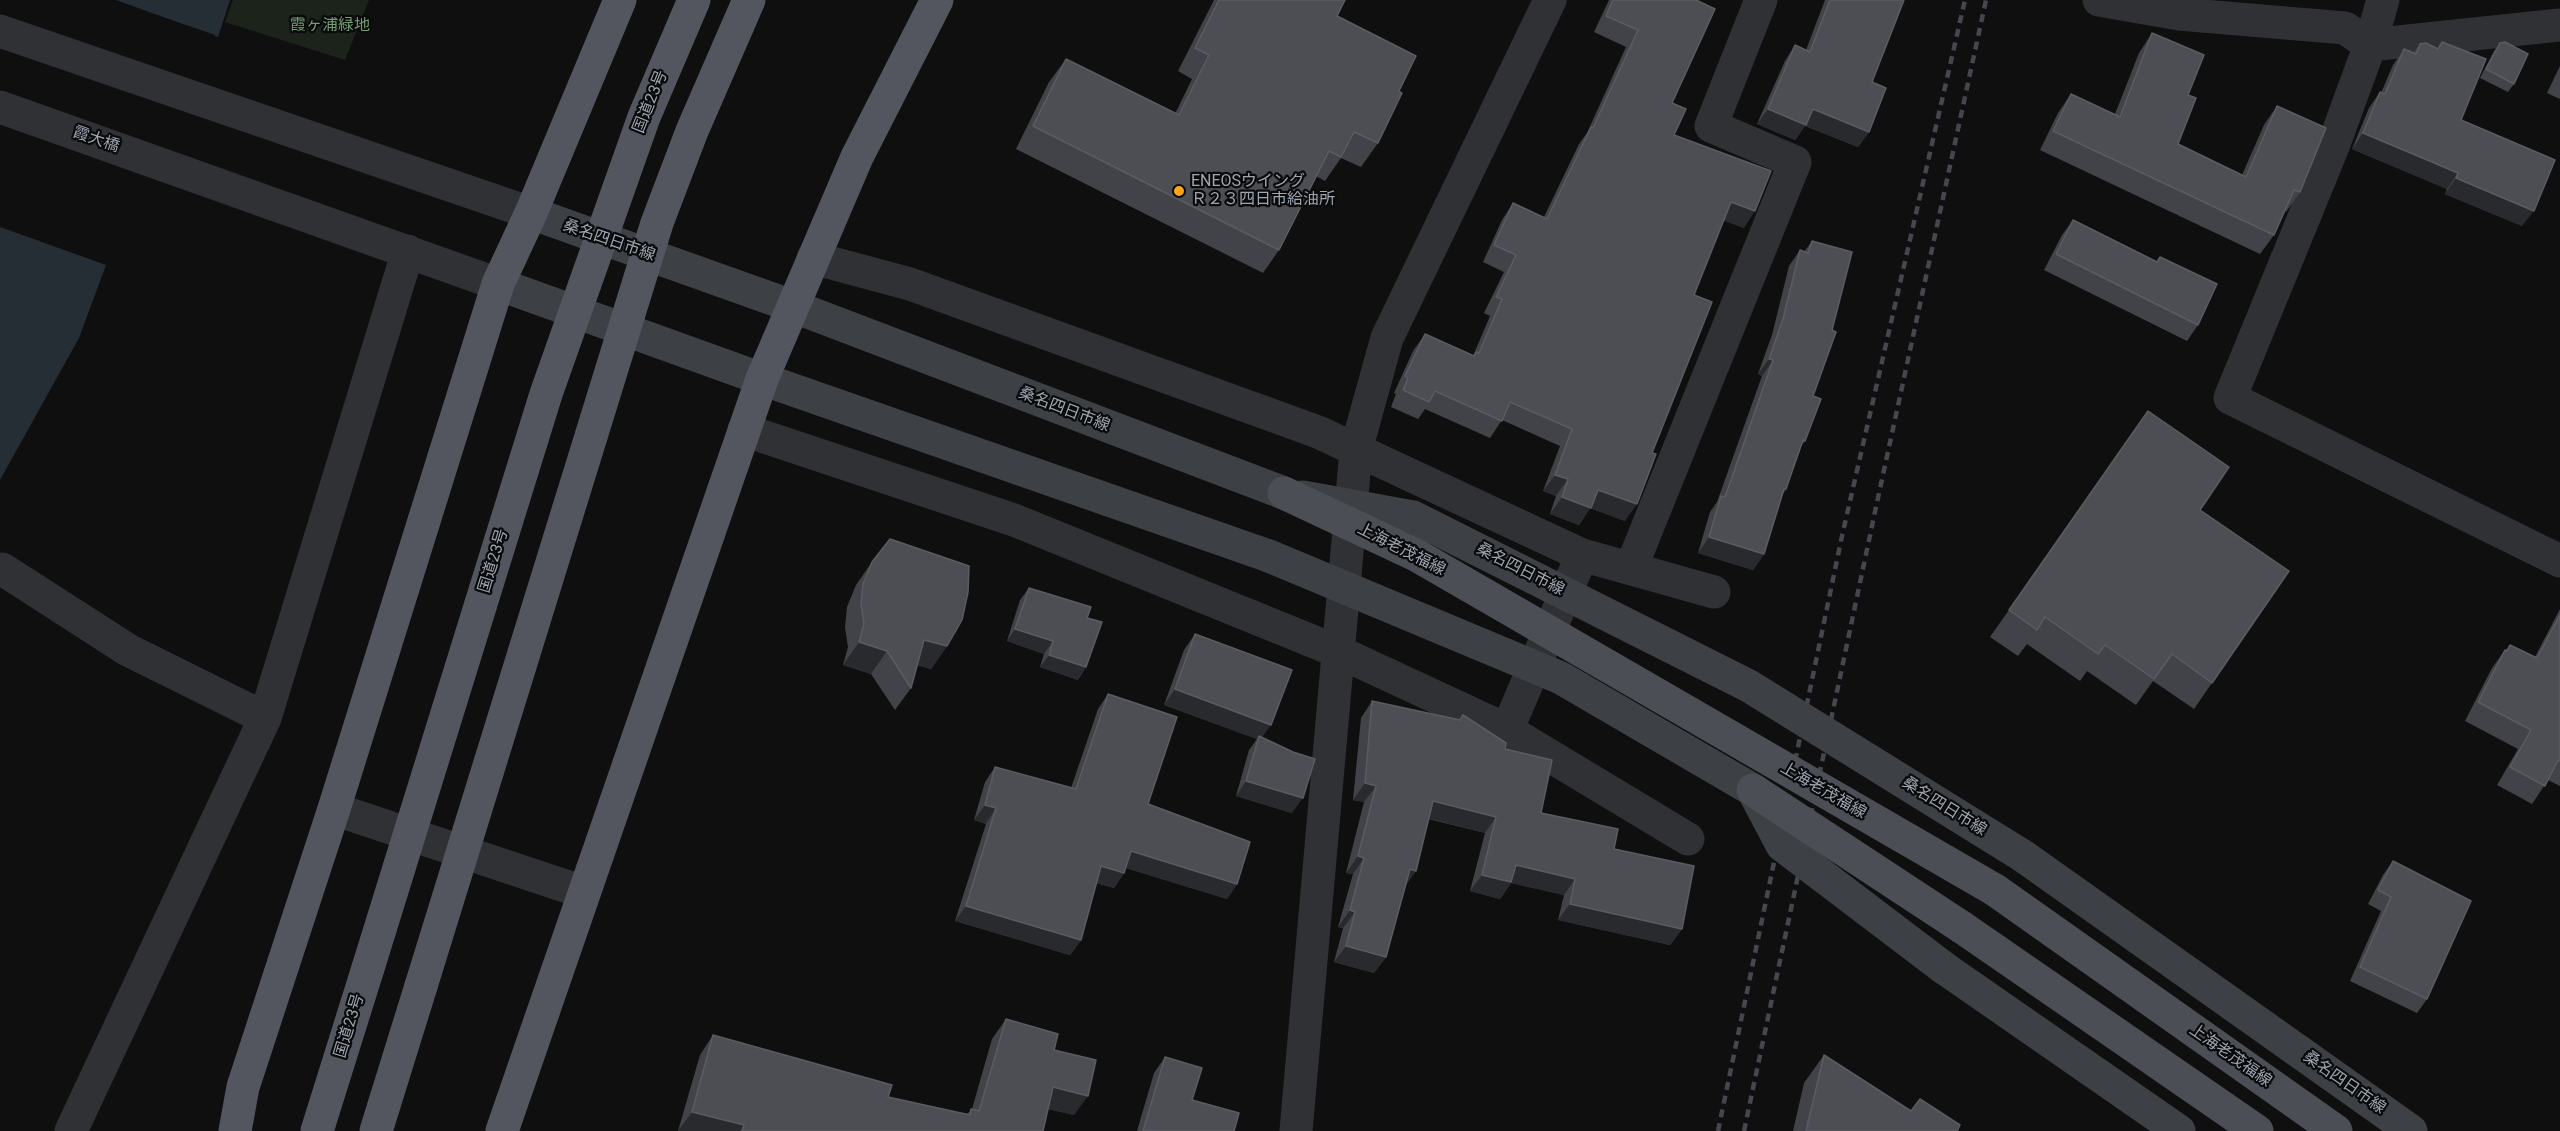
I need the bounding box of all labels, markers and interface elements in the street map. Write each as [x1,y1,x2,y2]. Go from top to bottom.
park label: 霞ヶ浦緑地 [290,16,370,36]
street label: 国道23号 [630,68,672,136]
street label: 霞大橋 [70,123,122,157]
place label: ENEOSウイング Ｒ２３四日市給油所 [1191,172,1335,210]
marker: ENEOSウイング Ｒ２３四日市給油所 [1172,184,1186,198]
street label: 桑名四日市線 [560,216,658,266]
street label: 桑名四日市線 [1016,384,1112,436]
street label: 上海老茂福線 [1354,520,1448,580]
street label: 国道23号 [475,527,513,595]
street label: 桑名四日市線 [1473,540,1567,600]
street label: 上海老茂福線 [1777,759,1869,823]
street label: 桑名四日市線 [1898,773,1990,841]
street label: 国道23号 [331,992,369,1060]
street label: 上海老茂福線 [2185,1021,2275,1091]
street label: 桑名四日市線 [2299,1048,2389,1118]

